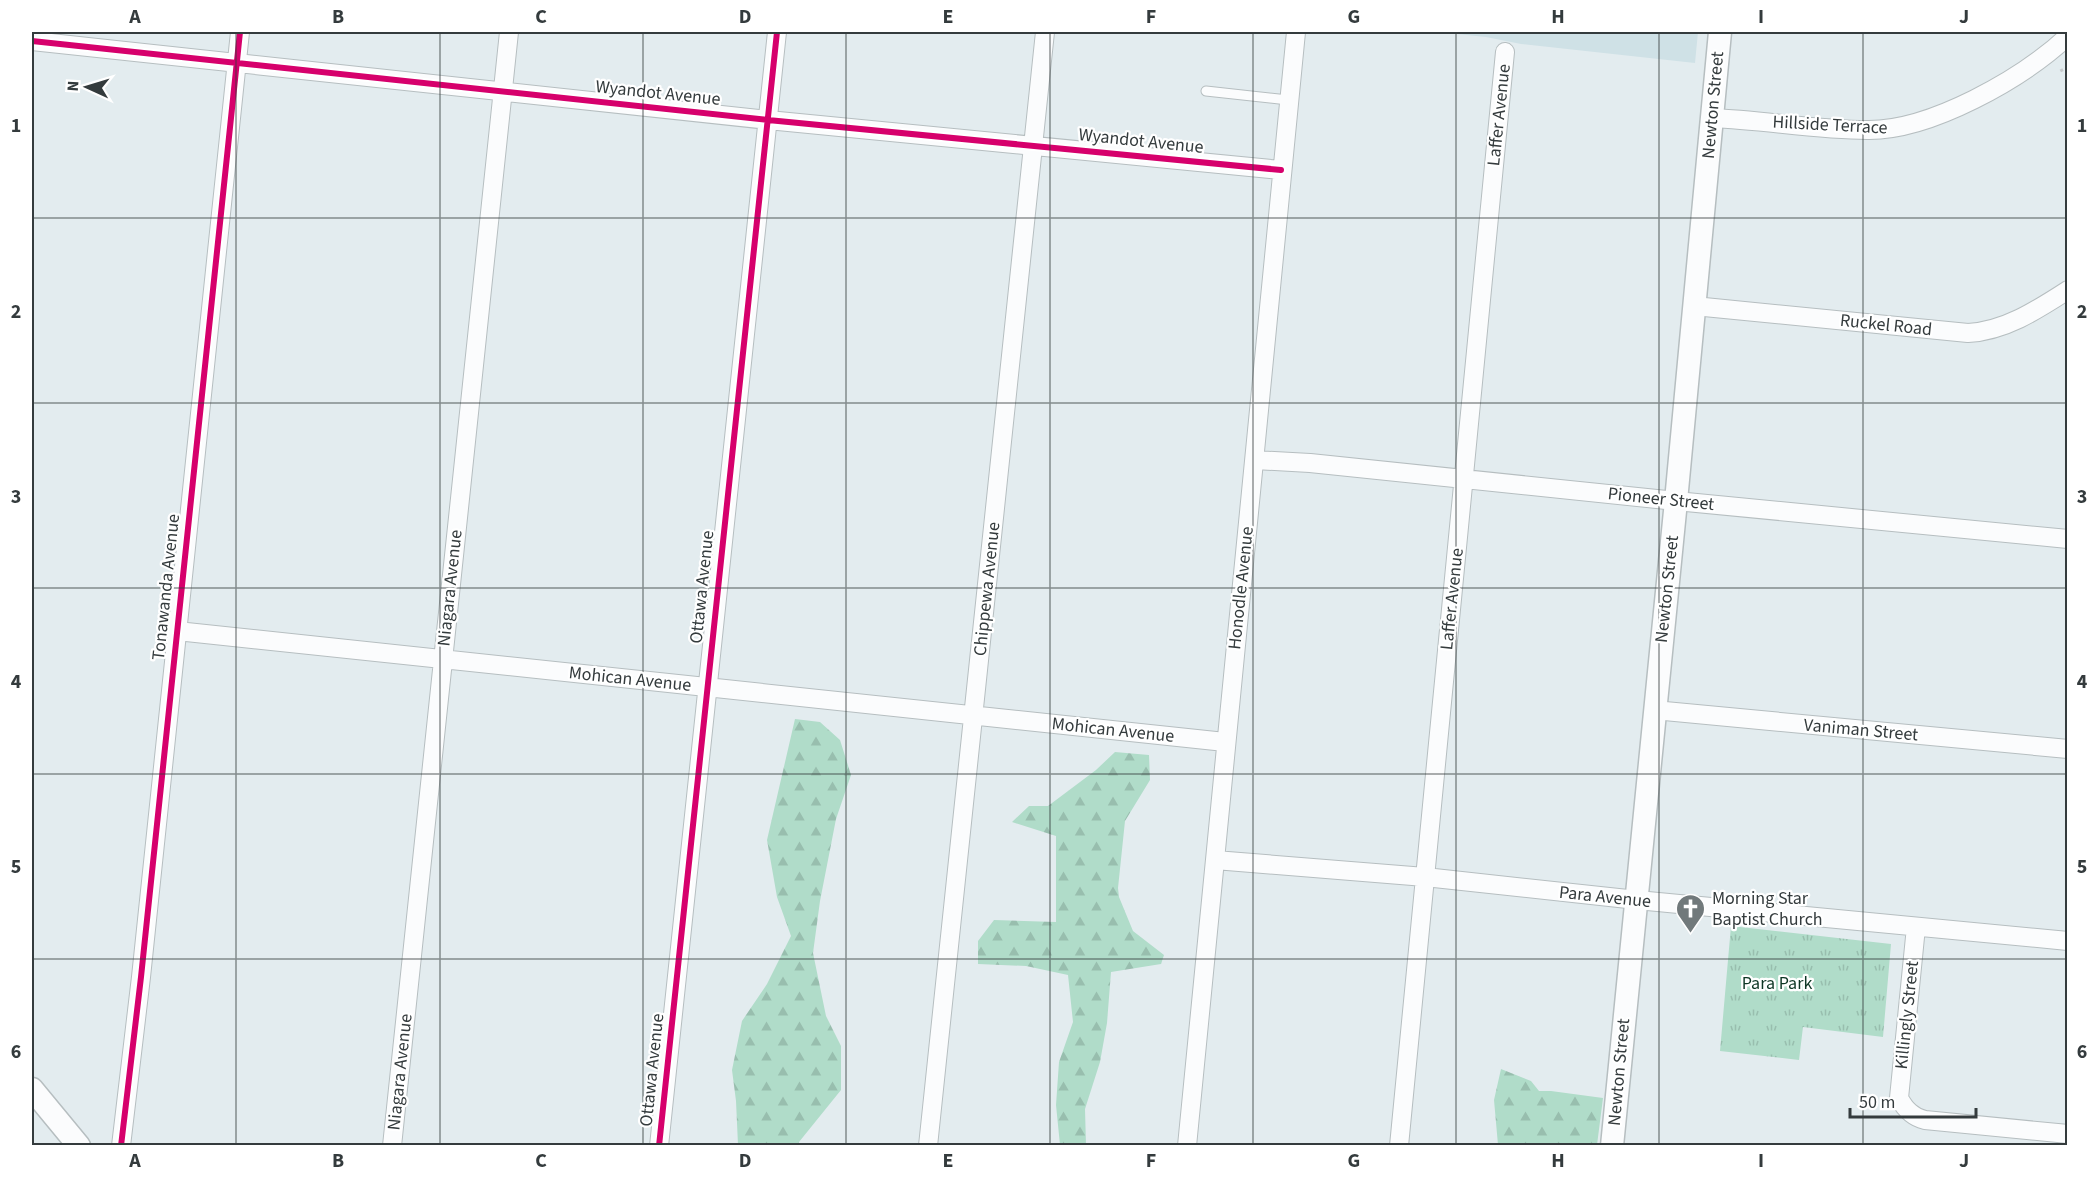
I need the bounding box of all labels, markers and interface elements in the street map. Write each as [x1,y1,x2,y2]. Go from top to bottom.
text: A [128,3,141,31]
text: B [332,3,344,31]
text: C [535,3,547,31]
text: D [739,3,751,31]
text: E [943,3,953,31]
text: F [1146,3,1156,31]
text: G [1348,3,1360,31]
text: H [1551,3,1565,31]
text: I [1758,3,1764,31]
text: J [1959,3,1969,31]
street label: Newton Street [1696,50,1730,160]
north arrow [57,57,117,117]
street label: Laffer Avenue [1481,63,1517,167]
street label: Wyandot Avenue [594,74,722,112]
text: N [62,80,84,92]
street label: Hillside Terrace [1772,110,1888,140]
text: 1 [11,112,21,140]
text: 1 [2077,112,2087,140]
street label: Wyandot Avenue [1077,122,1205,160]
text: 2 [11,298,21,326]
text: 2 [2077,298,2087,326]
street label: Ruckel Road [1839,308,1933,342]
street label: Pioneer Street [1606,481,1716,517]
text: 3 [11,483,21,511]
text: 3 [2077,483,2087,511]
street label: Tonawanda Avenue [146,513,186,661]
street label: Chippewa Avenue [968,521,1006,657]
street label: Honodle Avenue [1222,525,1260,651]
street label: Niagara Avenue [431,528,469,647]
street label: Ottawa Avenue [684,529,720,645]
street label: Newton Street [1649,534,1685,644]
street label: Laffer Avenue [1434,547,1470,651]
street label: Mohican Avenue [567,660,693,698]
text: 4 [11,668,22,696]
text: 4 [2077,668,2088,696]
street label: Mohican Avenue [1050,711,1176,749]
street label: Vaniman Street [1803,713,1919,747]
text: 5 [11,853,21,881]
text: 5 [2077,853,2087,881]
street label: Para Avenue [1558,880,1652,914]
place label: Morning Star Baptist Church [1712,886,1823,932]
church icon: Morning Star Baptist Church [1675,892,1707,934]
street label: Killingly Street [1889,959,1925,1071]
park label: Para Park [1742,971,1812,996]
street label: Niagara Avenue [381,1012,419,1131]
street label: Ottawa Avenue [634,1012,670,1128]
street label: Newton Street [1602,1017,1636,1127]
text: 6 [11,1038,21,1066]
text: 6 [2077,1038,2087,1066]
scale bar [1850,1081,1976,1119]
text: 50 m [1859,1090,1895,1115]
text: A [128,1147,141,1175]
text: B [332,1147,344,1175]
text: C [535,1147,547,1175]
text: D [739,1147,751,1175]
text: E [943,1147,953,1175]
text: F [1146,1147,1156,1175]
text: G [1348,1147,1360,1175]
text: H [1551,1147,1565,1175]
text: I [1758,1147,1764,1175]
text: J [1959,1147,1969,1175]

